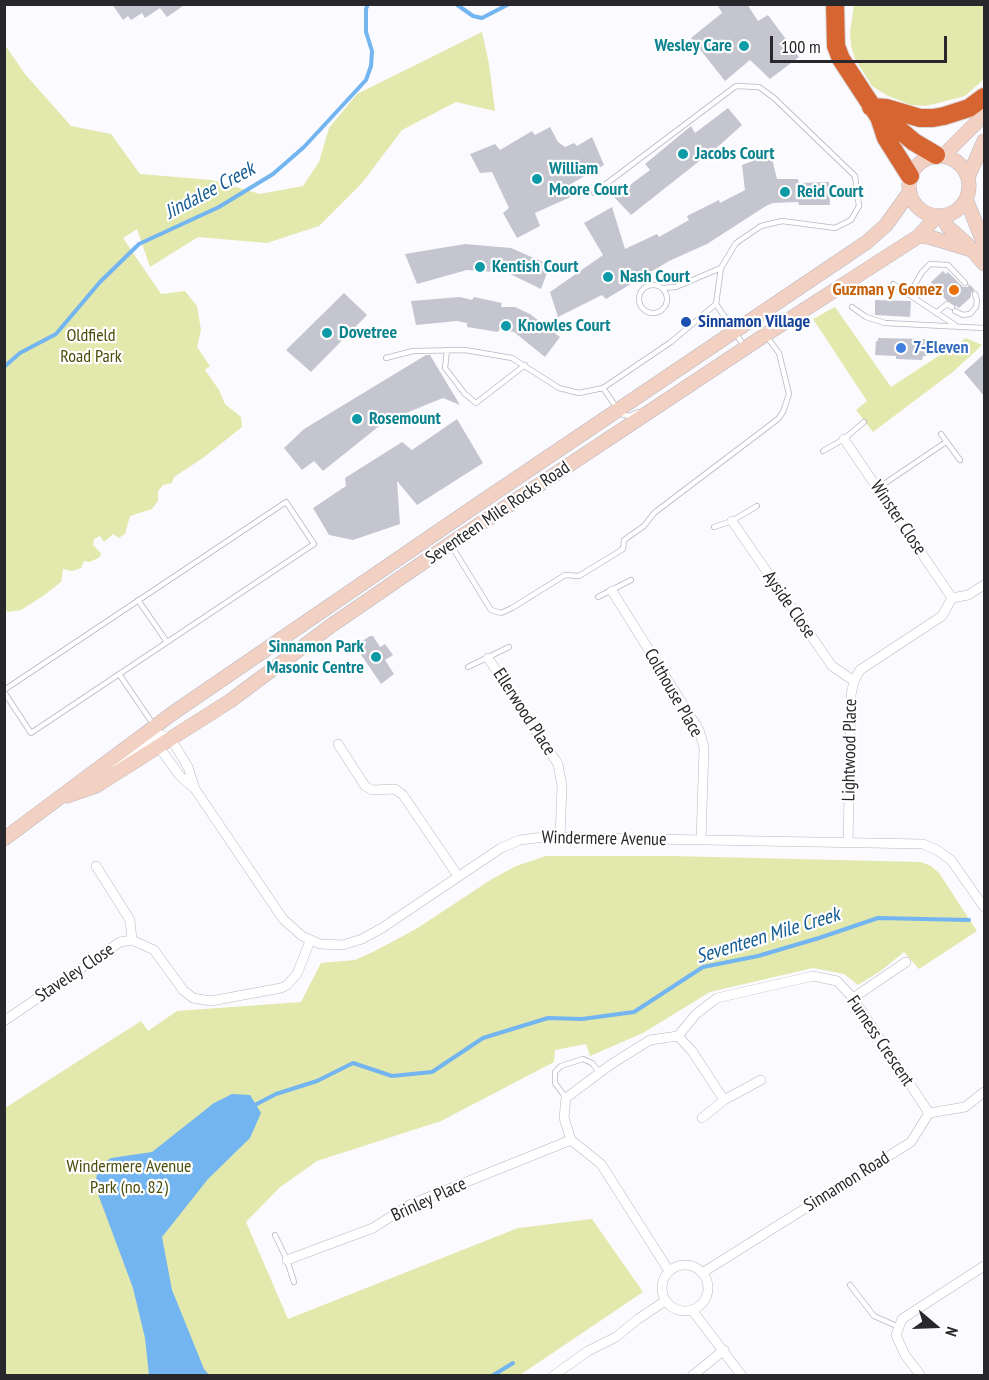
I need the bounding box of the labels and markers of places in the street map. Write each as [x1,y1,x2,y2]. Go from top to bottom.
place label: Wesley Care [655,35,732,57]
marker: Wesley Care [737,39,751,53]
place label: Jacobs Court [695,143,774,165]
marker: Jacobs Court [676,147,690,161]
place label: William Moore Court [549,158,628,201]
marker: William Moore Court [530,172,544,186]
place label: Reid Court [797,181,863,203]
marker: Reid Court [778,185,792,199]
place label: Kentish Court [492,256,578,278]
marker: Kentish Court [473,260,487,274]
place label: Nash Court [620,266,690,288]
marker: Nash Court [601,270,615,284]
place label: Guzman y Gomez [833,279,942,301]
marker: Guzman y Gomez [947,283,961,297]
place label: Sinnamon Village [698,311,810,333]
place label: Knowles Court [518,315,611,337]
marker: Sinnamon Village [679,315,693,329]
marker: Knowles Court [499,319,513,333]
place label: Dovetree [339,322,397,344]
marker: Dovetree [320,326,334,340]
place label: 7-Eleven [913,337,969,359]
marker: 7-Eleven [894,341,908,355]
place label: Rosemount [369,408,441,430]
marker: Rosemount [350,412,364,426]
place label: Sinnamon Park Masonic Centre [266,636,364,678]
marker: Sinnamon Park Masonic Centre [369,650,383,664]

